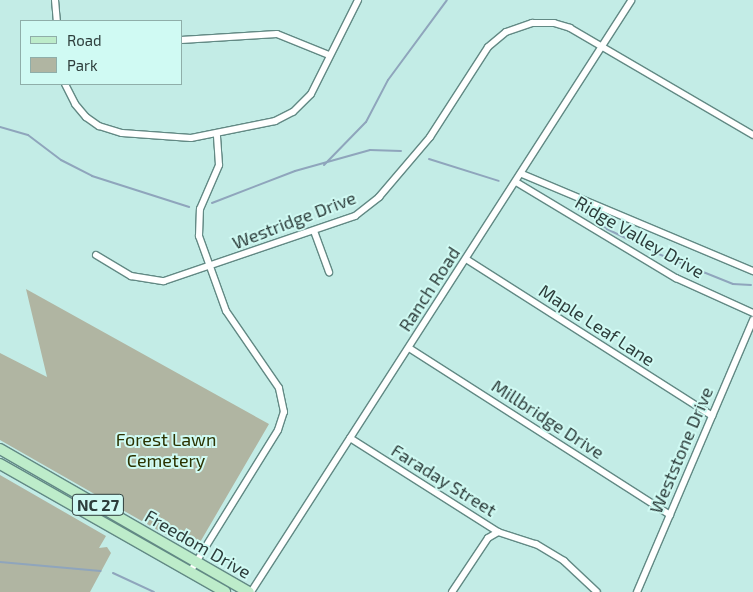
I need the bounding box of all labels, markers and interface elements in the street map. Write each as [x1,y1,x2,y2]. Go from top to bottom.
legend [20,20,182,85]
text: Road [67,31,102,49]
text: Park [67,56,98,74]
street label: Westridge Drive [229,186,359,254]
street label: Ridge Valley Drive [571,191,709,283]
street label: Ranch Road [394,243,464,335]
street label: Maple Leaf Lane [535,279,659,371]
street label: Millbridge Drive [488,375,608,463]
street label: Weststone Drive [645,383,717,517]
park label: Forest Lawn Cemetery [116,429,216,472]
street label: Faraday Street [387,439,501,521]
road number: NC 27 [72,492,124,518]
street label: Freedom Drive [141,505,255,583]

